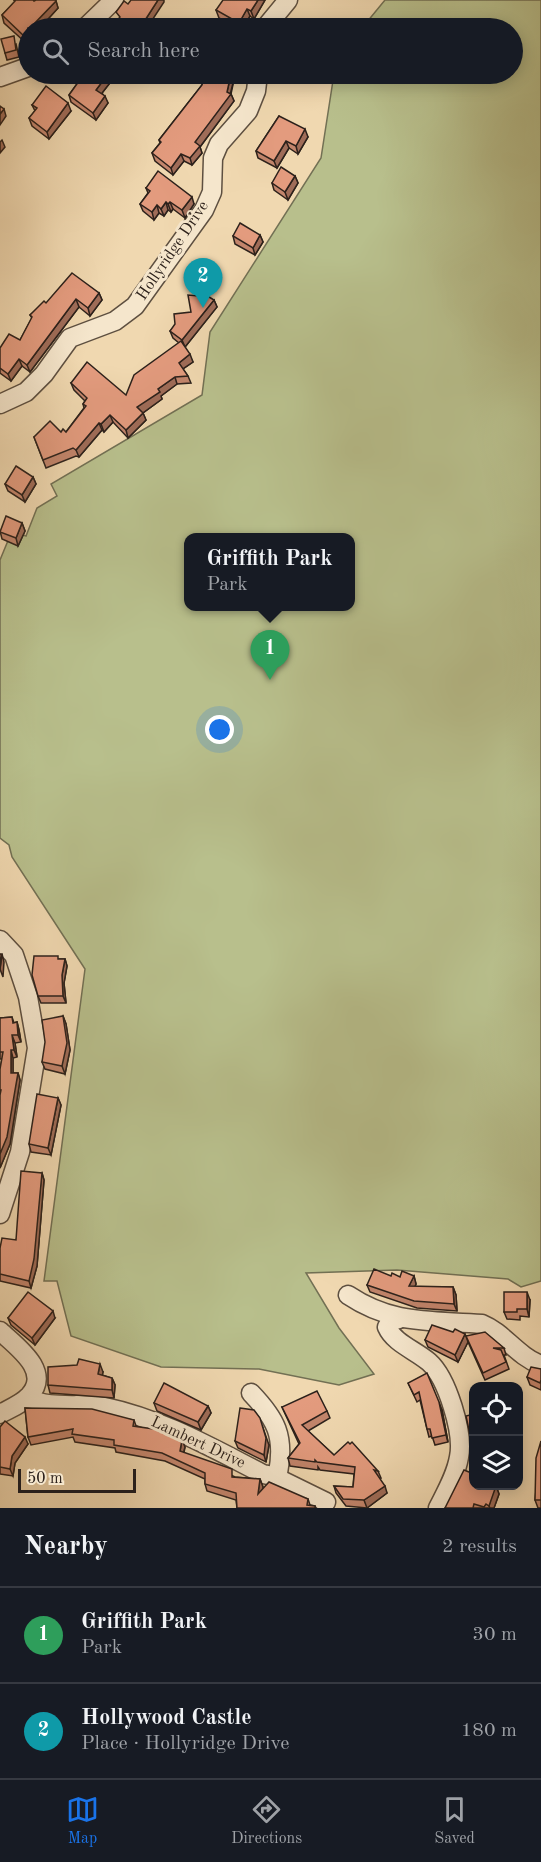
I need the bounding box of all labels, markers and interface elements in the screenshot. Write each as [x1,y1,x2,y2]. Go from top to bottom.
search box [18,18,523,84]
icon: search [39,35,72,68]
text: Search here [87,40,200,62]
street label: Hollyridge Drive [134,199,212,303]
pin: 2 [184,258,222,308]
popup [184,533,355,611]
text: Griffith Park [207,548,332,570]
text: Park [207,575,248,595]
pin: 1 [250,630,290,680]
your location [205,715,234,744]
map controls [469,1382,523,1490]
button: locate [469,1382,523,1436]
street label: Lambert Drive [148,1414,248,1472]
button: layers [469,1436,523,1490]
scale bar [18,1466,136,1494]
text: 50 m [27,1471,63,1487]
text: Nearby [24,1534,108,1560]
text: 2 results [442,1537,517,1557]
text: Griffith Park [81,1611,207,1633]
text: 1 [38,1625,49,1645]
text: 30 m [472,1625,517,1645]
text: Park [81,1638,122,1658]
text: Hollywood Castle [81,1707,252,1729]
text: 2 [38,1721,49,1741]
text: 180 m [461,1721,517,1741]
text: Place · Hollyridge Drive [81,1734,289,1754]
tab: Map [66,1793,99,1849]
tab: Directions [231,1793,302,1849]
tab: Saved [434,1793,475,1849]

